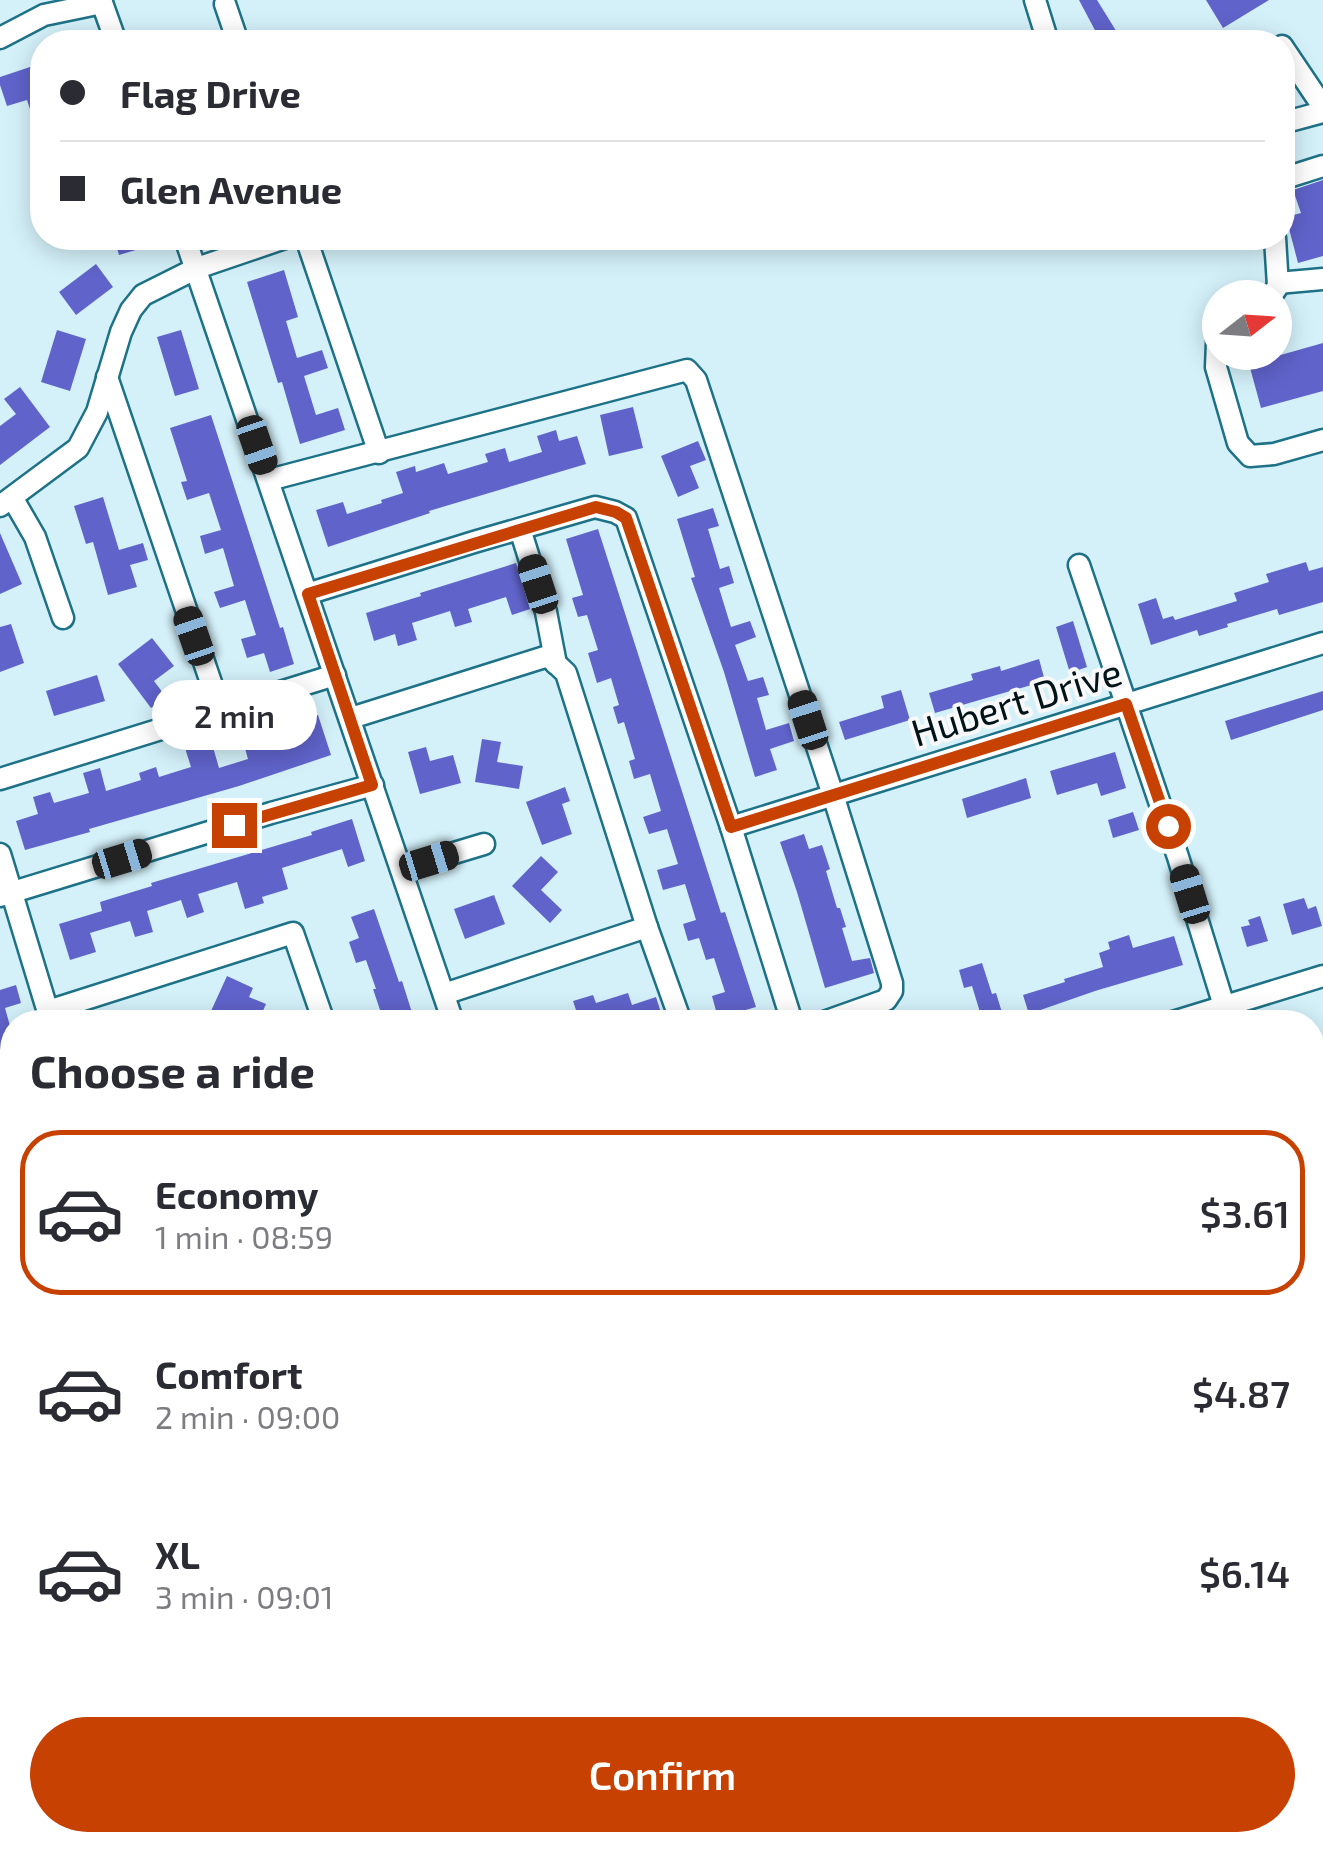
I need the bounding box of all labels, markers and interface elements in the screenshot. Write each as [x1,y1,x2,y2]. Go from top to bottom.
text: Flag Drive [120,70,301,116]
text: Glen Avenue [120,166,342,212]
north arrow [1202,280,1292,370]
map controls [1202,280,1292,370]
car [233,412,281,478]
car [514,551,562,617]
car [170,603,218,669]
street label: Hubert Drive [905,647,1127,755]
callout: 2 min [152,680,316,750]
car [784,687,832,753]
text: 2 min [194,696,275,734]
route end [212,803,257,848]
route start [1146,804,1191,849]
car [89,836,155,882]
car [396,838,462,884]
car [1167,861,1213,927]
text: Choose a ride [30,1043,315,1097]
icon: car [35,1168,125,1258]
text: Economy [155,1171,319,1217]
text: $3.61 [1200,1190,1290,1236]
text: 1 min · 08:59 [155,1217,333,1255]
icon: car [35,1348,125,1438]
text: Comfort [155,1351,303,1397]
text: $4.87 [1192,1370,1290,1416]
text: 2 min · 09:00 [155,1397,340,1435]
icon: car [35,1528,125,1618]
text: XL [155,1531,200,1577]
text: $6.14 [1199,1550,1290,1596]
text: 3 min · 09:01 [155,1577,334,1615]
button: Confirm [30,1717,1295,1832]

